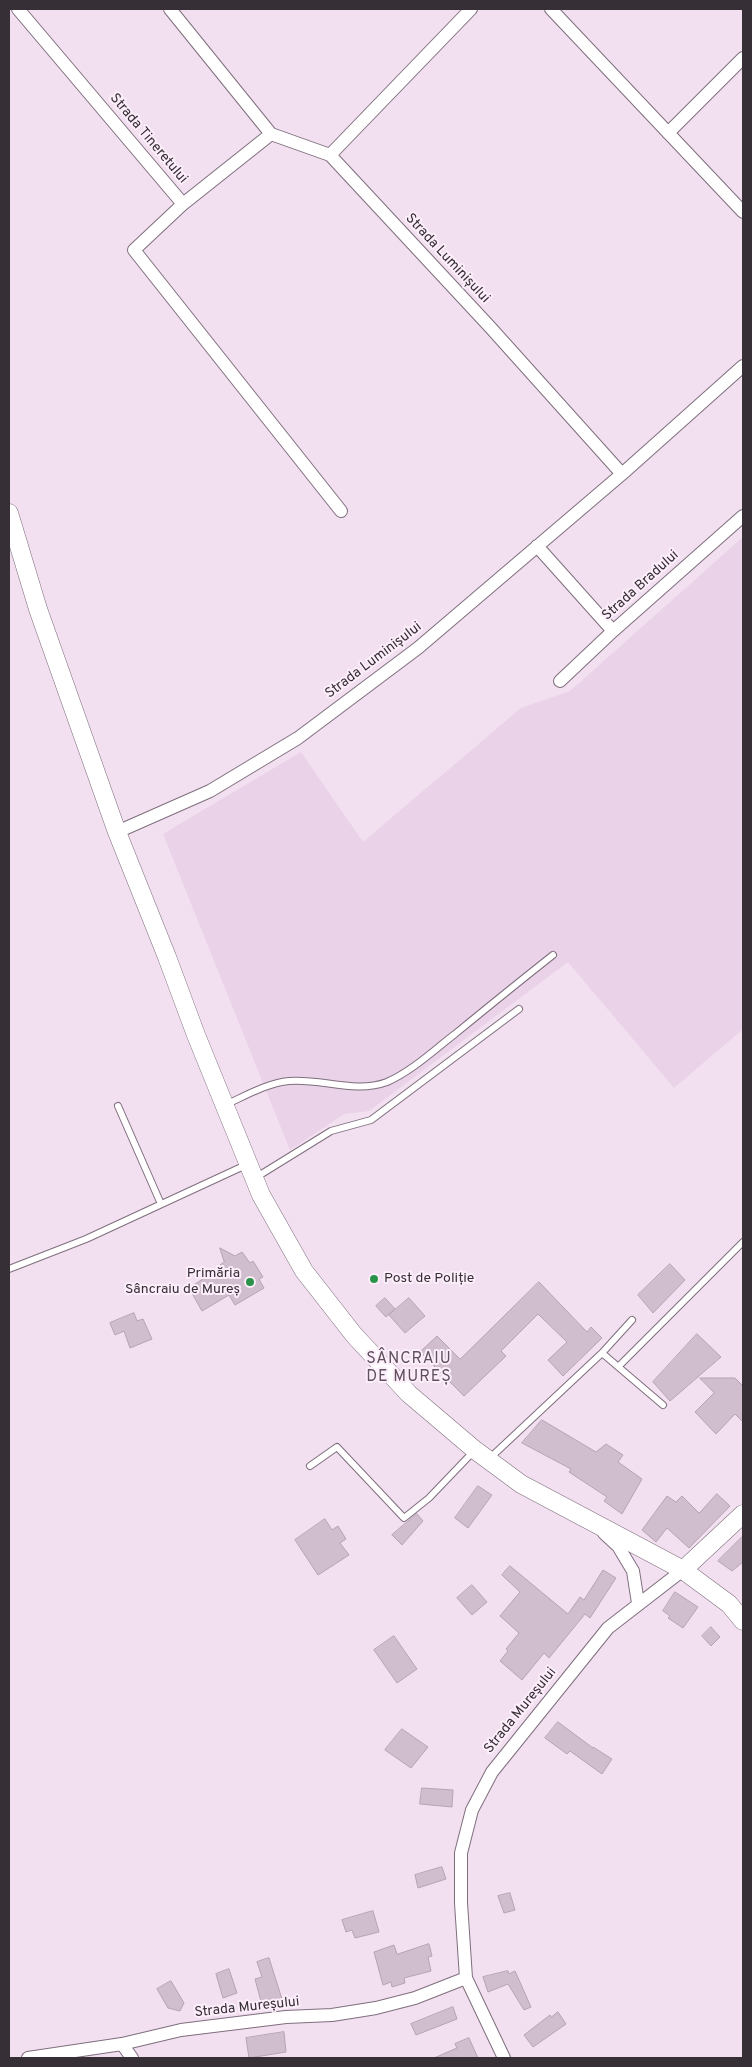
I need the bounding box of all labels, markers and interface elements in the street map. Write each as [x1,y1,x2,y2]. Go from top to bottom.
street label: Strada Tineretului [106,91,190,187]
street label: Strada Luminișului [401,211,493,307]
street label: Strada Bradului [599,547,683,625]
street label: Strada Luminișului [322,619,426,703]
place label: Primăria Sâncraiu de Mureș [125,1266,240,1298]
place label: Post de Poliție [384,1271,474,1287]
marker: Post de Poliție [368,1273,380,1285]
marker: Primăria Sâncraiu de Mureș [244,1276,256,1288]
district label: SÂNCRAIU DE MUREȘ [365,1350,453,1388]
street label: Strada Mureșului [481,1665,561,1757]
street label: Strada Mureșului [194,1994,300,2022]

